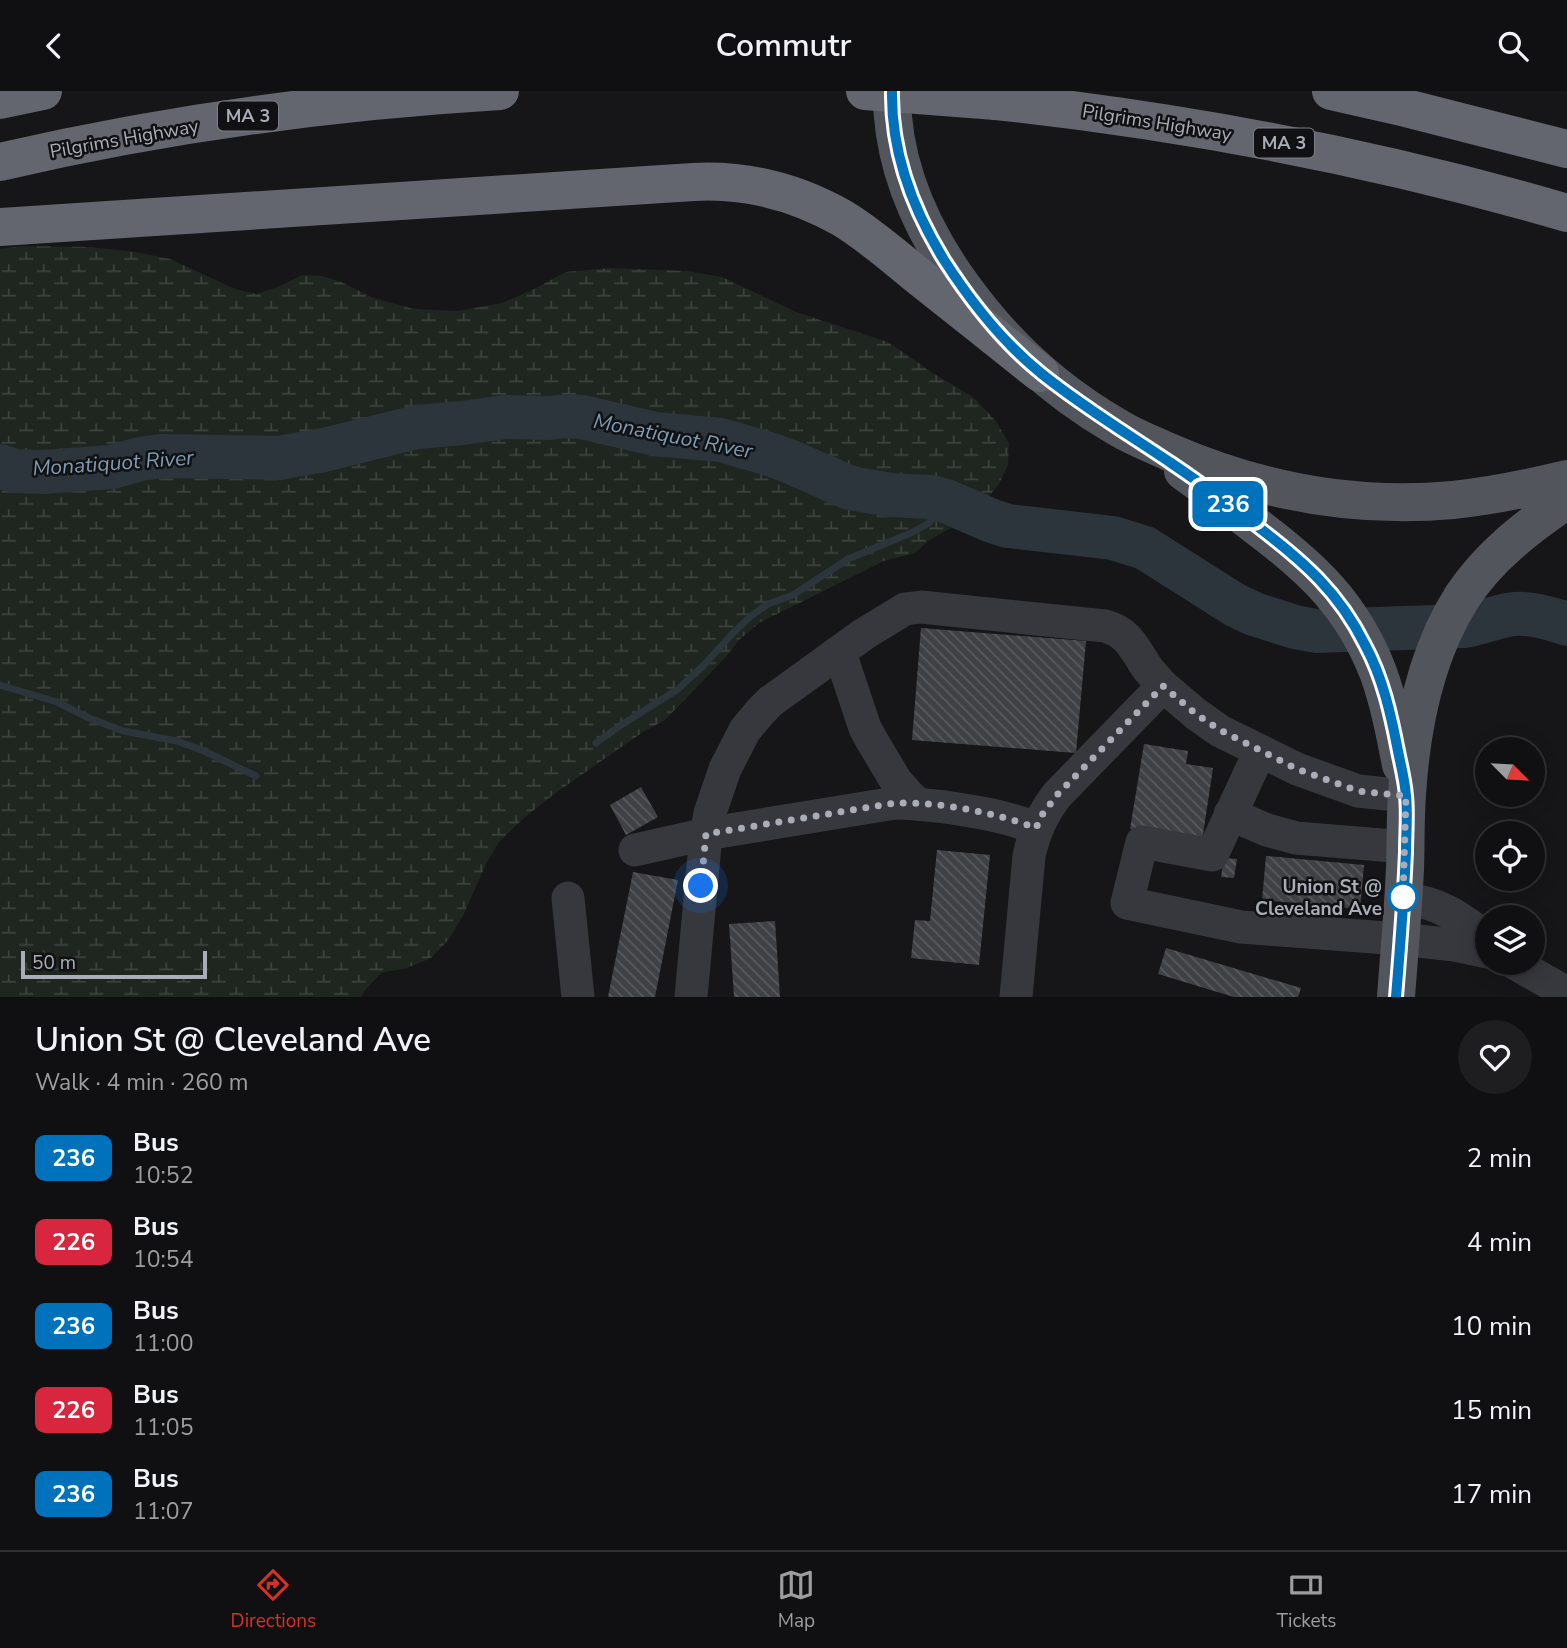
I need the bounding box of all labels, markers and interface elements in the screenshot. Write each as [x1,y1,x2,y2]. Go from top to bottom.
text: Commutr [716,24,851,67]
icon: back [35,27,73,65]
icon: search [1494,27,1532,65]
street label: Pilgrims Highway [1080,98,1234,148]
road number: MA 3 [218,101,278,131]
street label: Pilgrims Highway [48,113,201,165]
road number: MA 3 [1254,129,1314,157]
water label: Monatiquot River [591,407,755,465]
water label: Monatiquot River [31,443,195,483]
line badge: 236 [1188,481,1268,527]
text: 236 [1206,488,1250,520]
north arrow [1475,737,1545,807]
map controls [1475,737,1545,975]
button: locate [1475,821,1545,891]
your location [683,868,718,903]
place label: Union St @ Cleveland Ave [1255,874,1382,922]
marker: Union St @ Cleveland Ave [1388,882,1418,912]
button: layers [1475,905,1545,975]
scale bar [21,948,206,980]
text: 50 m [32,950,76,976]
text: Union St @ Cleveland Ave [35,1018,431,1063]
button: heart [1458,1020,1532,1094]
text: Walk · 4 min · 260 m [35,1067,248,1098]
text: Bus [133,1125,179,1160]
text: 2 min [1467,1141,1532,1176]
text: 236 [52,1142,95,1174]
text: 10:52 [133,1160,193,1191]
text: Bus [133,1209,179,1244]
text: 4 min [1467,1225,1532,1260]
text: 226 [52,1226,95,1258]
text: 10:54 [133,1244,193,1275]
text: Bus [133,1293,179,1328]
text: 10 min [1451,1309,1532,1344]
text: 236 [52,1310,95,1342]
text: 11:00 [133,1328,193,1359]
text: Bus [133,1377,179,1412]
text: 15 min [1451,1393,1532,1428]
text: 226 [52,1394,95,1426]
text: 11:05 [133,1412,193,1443]
text: Bus [133,1461,179,1496]
text: 17 min [1451,1477,1532,1512]
text: 236 [52,1478,95,1510]
text: 11:07 [133,1496,193,1527]
tab: Directions [231,1566,316,1634]
tab: Map [777,1566,815,1634]
tab: Tickets [1277,1566,1336,1634]

